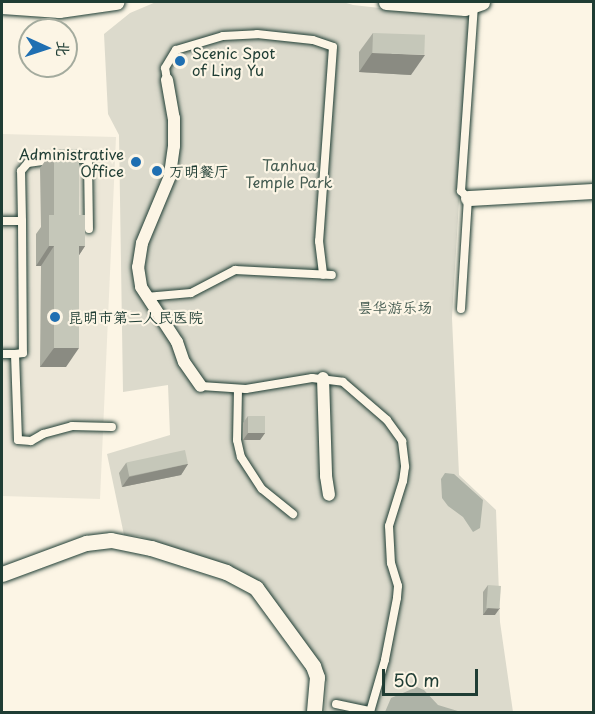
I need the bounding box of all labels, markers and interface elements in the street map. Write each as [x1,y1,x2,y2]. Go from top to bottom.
north arrow [18,18,78,78]
text: 北 [52,40,76,57]
place label: Scenic Spot of Ling Yu [192,43,276,78]
marker: Scenic Spot of Ling Yu [173,54,187,68]
place label: Administrative Office [19,144,124,179]
marker: Administrative Office [129,155,143,169]
park label: Tanhua Temple Park [245,155,333,190]
place label: 万明餐厅 [169,162,229,180]
marker: 万明餐厅 [150,164,164,178]
park label: 昙华游乐场 [358,298,432,316]
marker: 昆明市第二人民医院 [46,308,64,326]
place label: 昆明市第二人民医院 [68,308,203,326]
scale bar [385,657,481,695]
text: 50 m [393,666,440,693]

